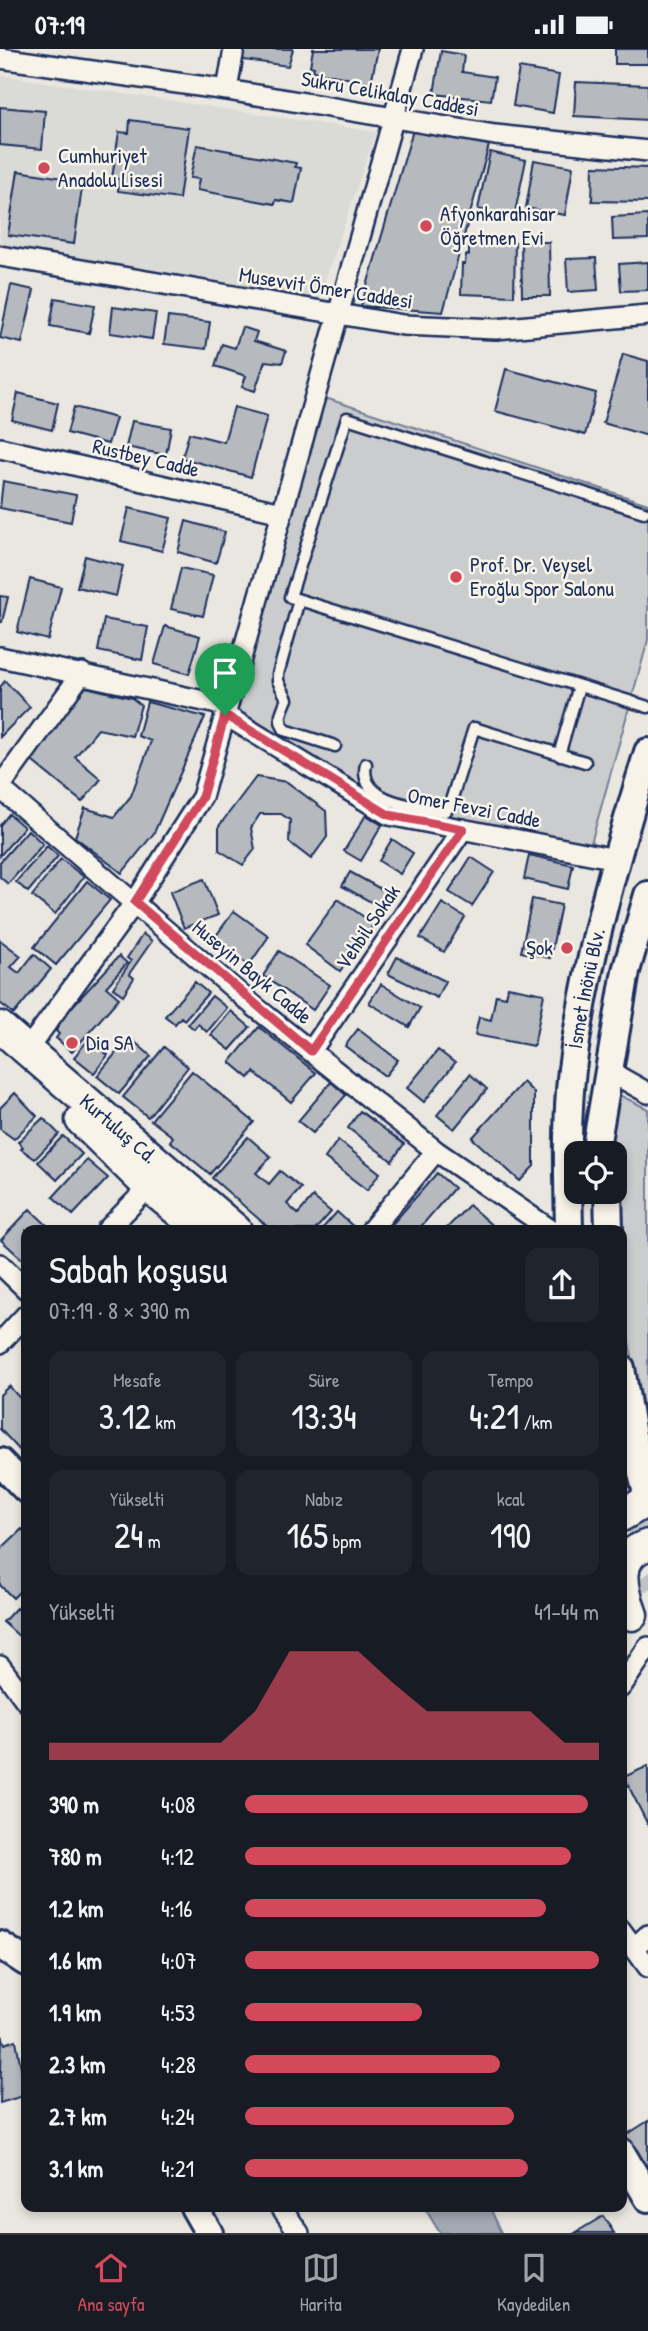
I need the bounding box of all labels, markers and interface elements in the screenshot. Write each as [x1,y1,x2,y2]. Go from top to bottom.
text: 07:19 [35,7,85,42]
street label: Sukru Celikalay Caddesi [299,64,481,123]
place label: Cumhuriyet Anadolu Lisesi [58,141,163,194]
marker: Cumhuriyet Anadolu Lisesi [36,160,52,176]
place label: Afyonkarahisar Öğretmen Evi [440,199,556,252]
marker: Afyonkarahisar Öğretmen Evi [418,218,434,234]
street label: Musevvit Ömer Caddesi [237,259,415,316]
street label: Rustbey Cadde [90,431,202,484]
place label: Prof. Dr. Veysel Eroğlu Spor Salonu [470,550,614,603]
marker: Prof. Dr. Veysel Eroğlu Spor Salonu [448,569,464,585]
pin [195,643,255,715]
icon: arrive [206,654,244,692]
street label: Omer Fevzi Cadde [405,780,543,835]
street label: Vehbil Sokak [329,878,407,975]
street label: Huseyin Bayk Cadde [186,913,318,1030]
street label: İsmet İnönü Blv. [560,925,612,1051]
place label: Şok [526,933,553,962]
marker: Şok [559,940,575,956]
place label: Dia SA [86,1028,134,1057]
marker: Dia SA [64,1035,80,1051]
street label: Kurtuluş Cd. [73,1087,164,1170]
map controls [564,1141,627,1204]
button: locate [564,1141,627,1204]
text: Sabah koşusu [49,1243,227,1295]
button: share [525,1248,599,1322]
text: 07:19 · 8 × 390 m [49,1295,190,1326]
text: Mesafe [113,1367,161,1393]
text: Süre [308,1367,340,1393]
text: Tempo [488,1367,533,1393]
text: 3.12 [99,1393,151,1440]
text: 13:34 [291,1393,357,1440]
text: 4:21 [469,1393,519,1440]
text: km [151,1409,176,1435]
text: /km [519,1409,552,1435]
text: Yükselti [110,1486,165,1512]
text: Nabız [305,1486,343,1512]
text: kcal [497,1486,525,1512]
text: 24 [114,1512,143,1559]
text: 165 [287,1512,328,1559]
text: 190 [490,1512,531,1559]
text: m [143,1528,161,1554]
text: bpm [328,1528,361,1554]
text: Yükselti [49,1596,115,1627]
text: 41–44 m [534,1596,599,1627]
text: 390 m [49,1789,99,1820]
text: 4:08 [161,1789,195,1820]
text: 780 m [49,1841,102,1872]
text: 4:12 [161,1841,194,1872]
text: 1.2 km [49,1893,104,1924]
text: 4:16 [161,1893,193,1924]
text: 1.6 km [49,1945,102,1976]
text: 4:07 [161,1945,197,1976]
text: 1.9 km [49,1997,101,2028]
text: 4:53 [161,1997,195,2028]
text: 2.3 km [49,2049,105,2080]
text: 4:28 [161,2049,196,2080]
text: 2.7 km [49,2101,107,2132]
text: 4:24 [161,2101,194,2132]
text: 3.1 km [49,2153,103,2184]
text: 4:21 [161,2153,194,2184]
tab: Ana sayfa [78,2249,144,2317]
tab: Harita [300,2249,342,2317]
tab: Kaydedilen [497,2249,570,2317]

